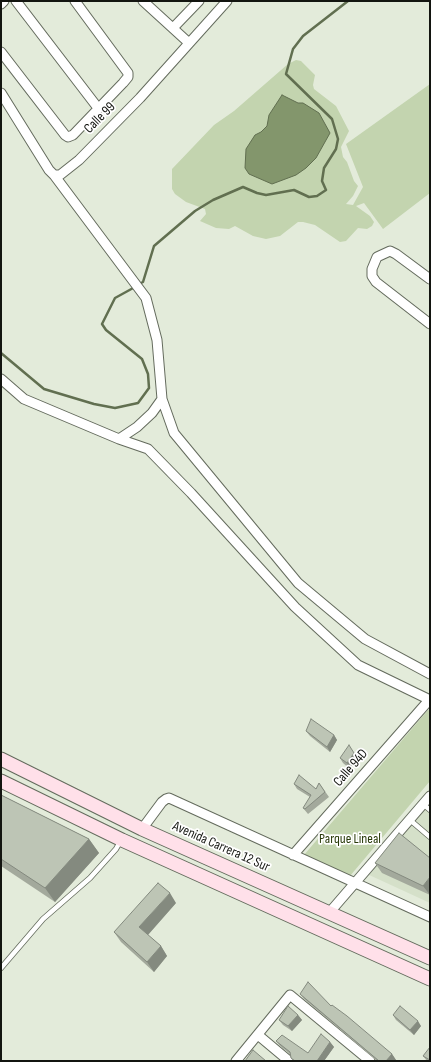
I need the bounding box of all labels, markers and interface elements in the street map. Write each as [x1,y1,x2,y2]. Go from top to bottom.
street label: Calle 99 [81,99,119,137]
street label: Calle 94D [330,746,372,790]
street label: Avenida Carrera 12 Sur [170,818,272,876]
park label: Parque Lineal [319,831,381,847]

